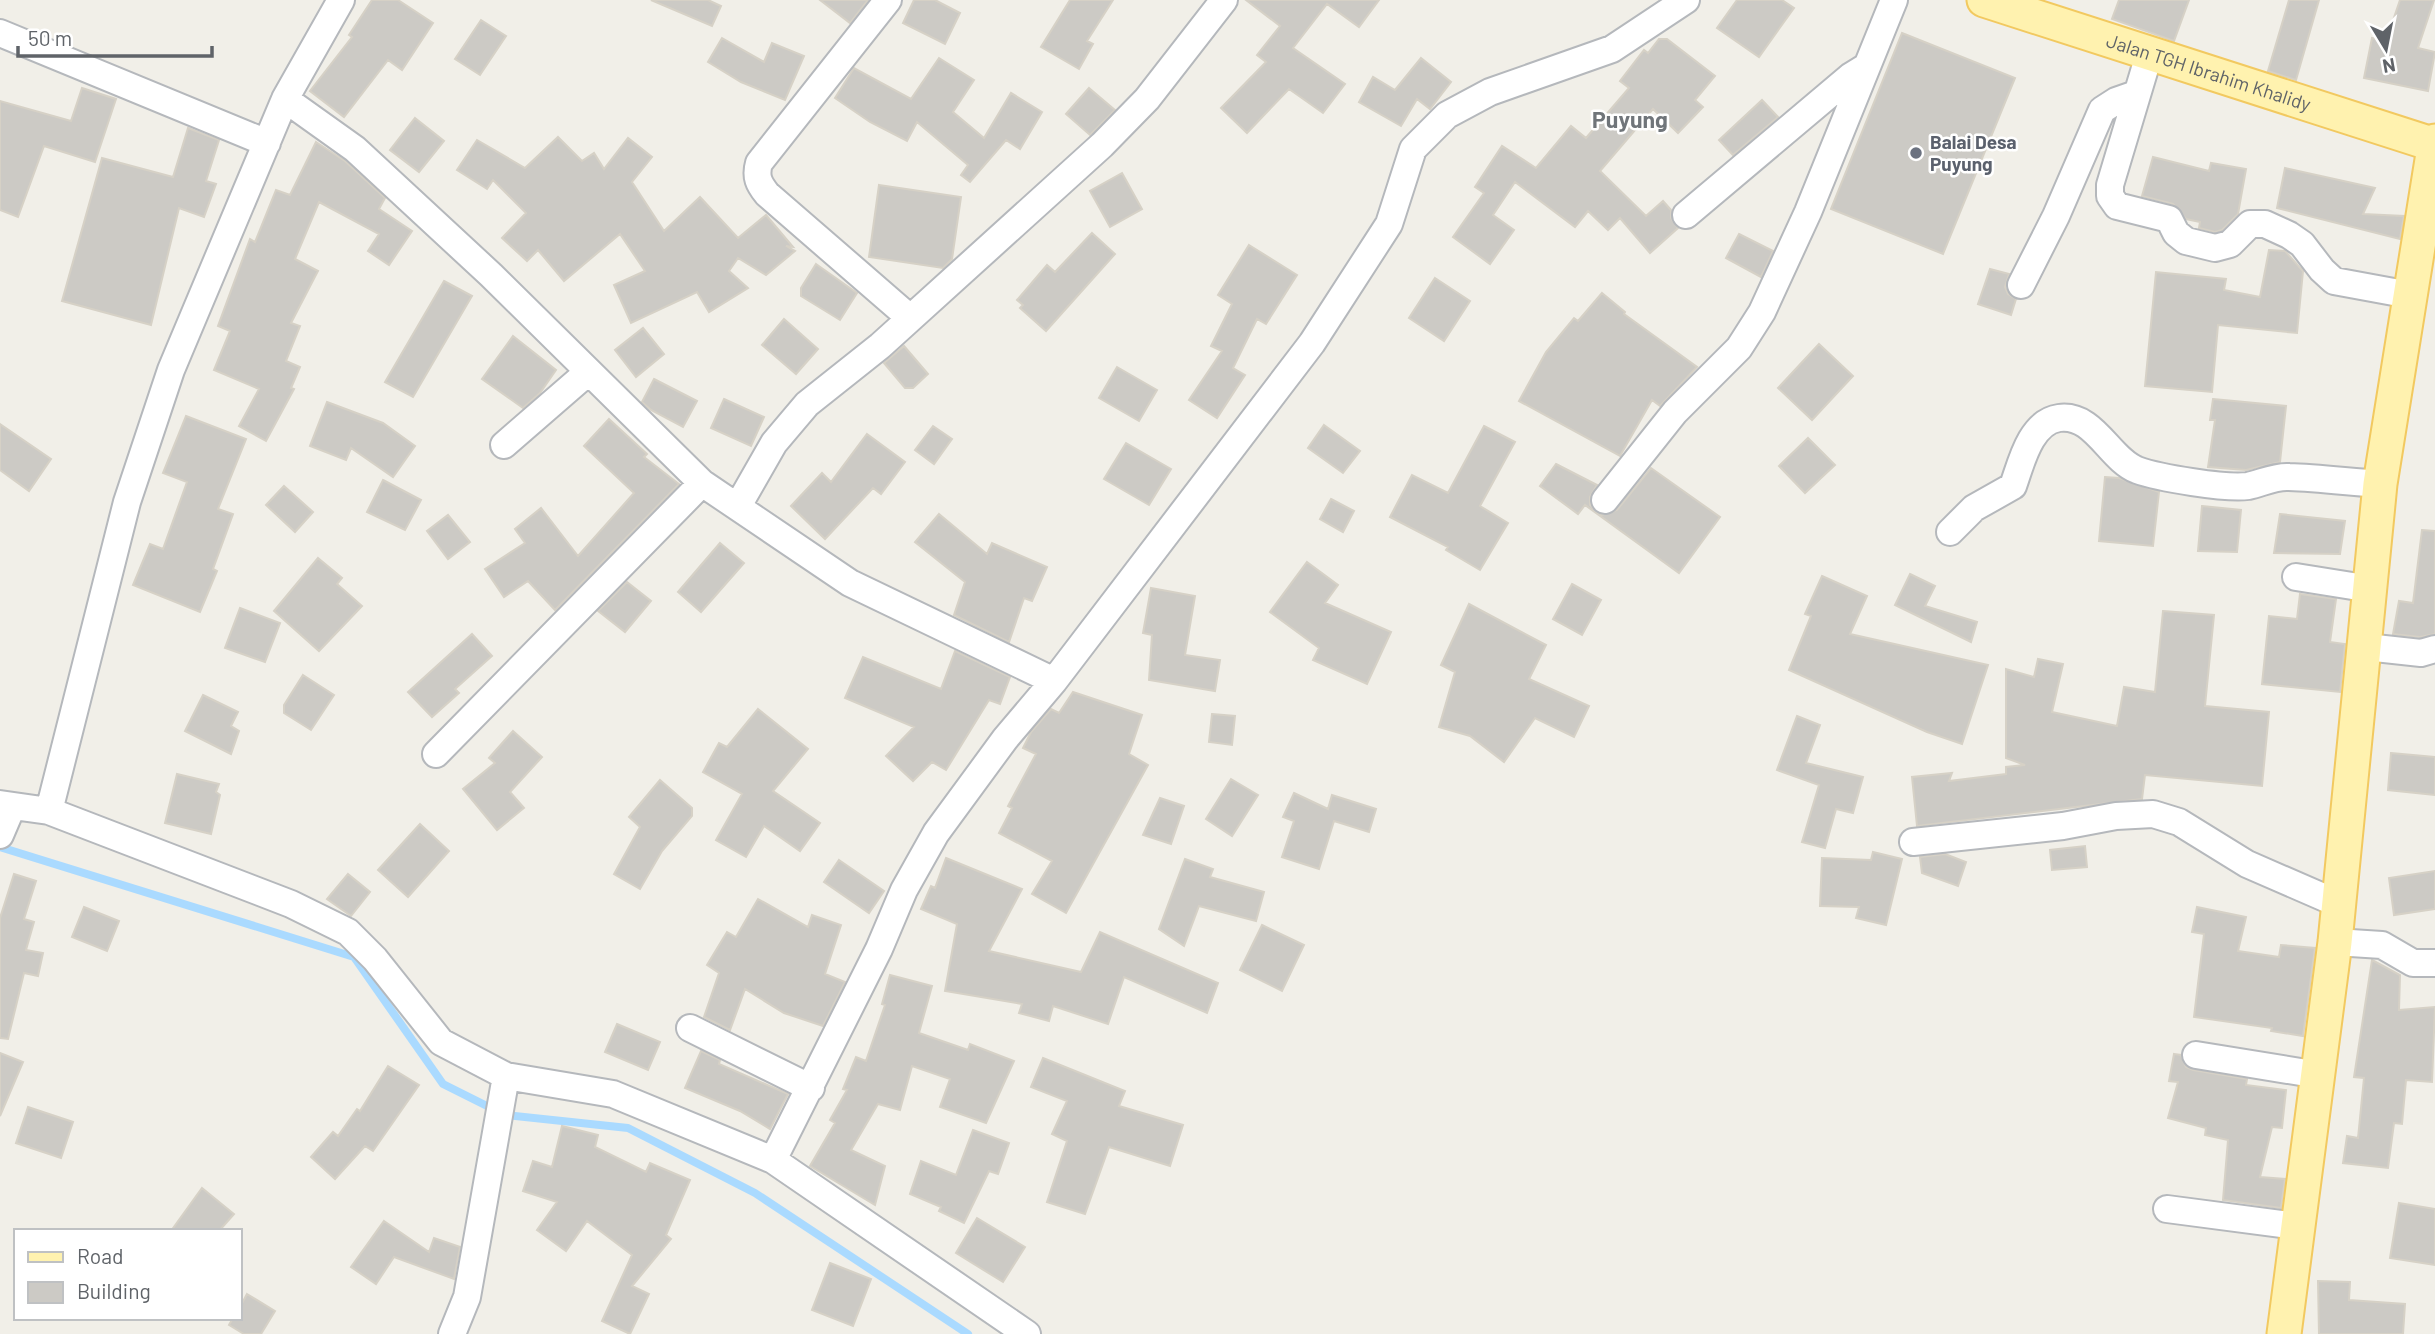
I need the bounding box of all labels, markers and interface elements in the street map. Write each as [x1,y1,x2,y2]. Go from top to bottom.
scale bar [18,14,212,58]
north arrow [2351,14,2421,84]
text: 50 m [28,25,72,50]
street label: Jalan TGH Ibrahim Khalidy [2104,28,2314,115]
text: N [2381,54,2397,79]
district label: Puyung [1592,105,1668,133]
place label: Balai Desa Puyung [1930,130,2017,175]
marker: Balai Desa Puyung [1908,145,1924,161]
legend [14,1229,242,1320]
text: Road [77,1243,123,1268]
text: Building [77,1278,151,1303]

